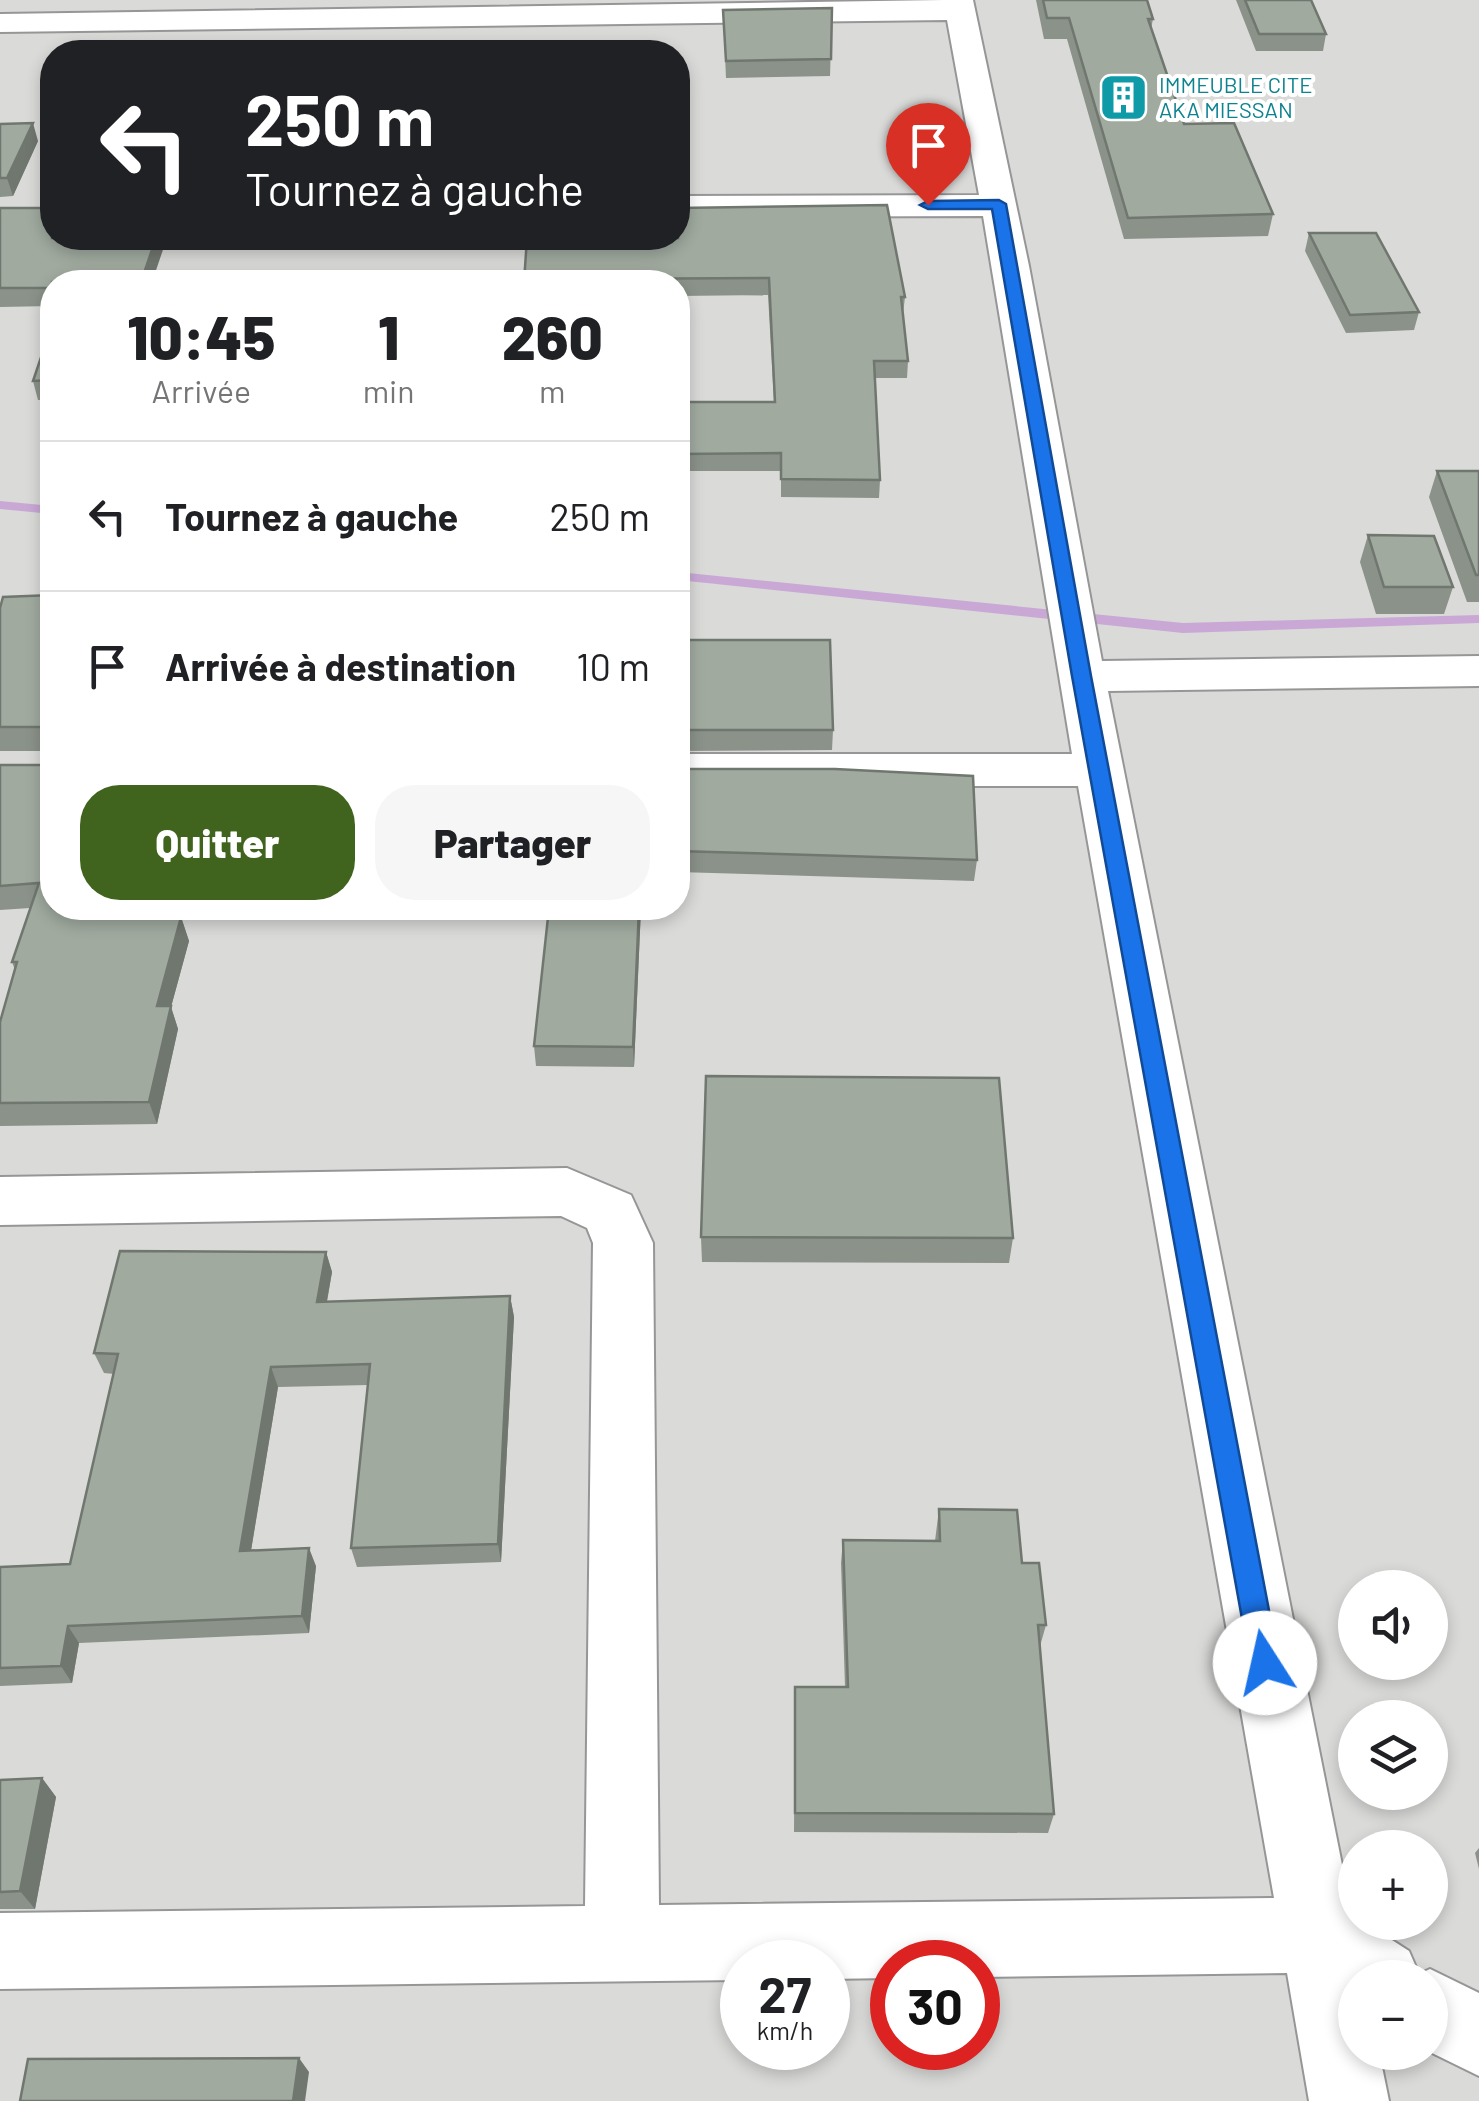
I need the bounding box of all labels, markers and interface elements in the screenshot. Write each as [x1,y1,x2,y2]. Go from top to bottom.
place label: IMMEUBLE CITE AKA MIESSAN [1159,71,1313,122]
building icon: IMMEUBLE CITE AKA MIESSAN [1098,72,1150,124]
text: 250 m [245,76,434,160]
icon: left [80,80,210,210]
pin [886,103,971,206]
icon: arrive [901,118,956,173]
text: Tournez à gauche [245,161,584,215]
text: 10:45 [127,300,275,372]
text: 1 [378,300,399,372]
text: 260 [502,300,603,372]
text: Arrivée [151,371,251,409]
text: min [363,371,415,409]
text: m [539,371,565,409]
icon: left [80,489,135,544]
text: Tournez à gauche [165,493,458,539]
text: 250 m [550,493,650,539]
icon: arrive [80,639,135,694]
text: Arrivée à destination [165,643,516,689]
text: 10 m [576,643,650,689]
button: Quitter [80,785,355,900]
button: Partager [375,785,650,900]
map controls [1338,1570,1448,2070]
button: sound [1338,1570,1448,1680]
position arrow [1213,1611,1317,1715]
button: layers [1338,1700,1448,1810]
button: + [1338,1830,1448,1940]
speed limit sign: 30 [870,1940,1000,2070]
button: − [1338,1960,1448,2070]
text: 27 [759,1963,811,2023]
text: km/h [757,2015,813,2045]

